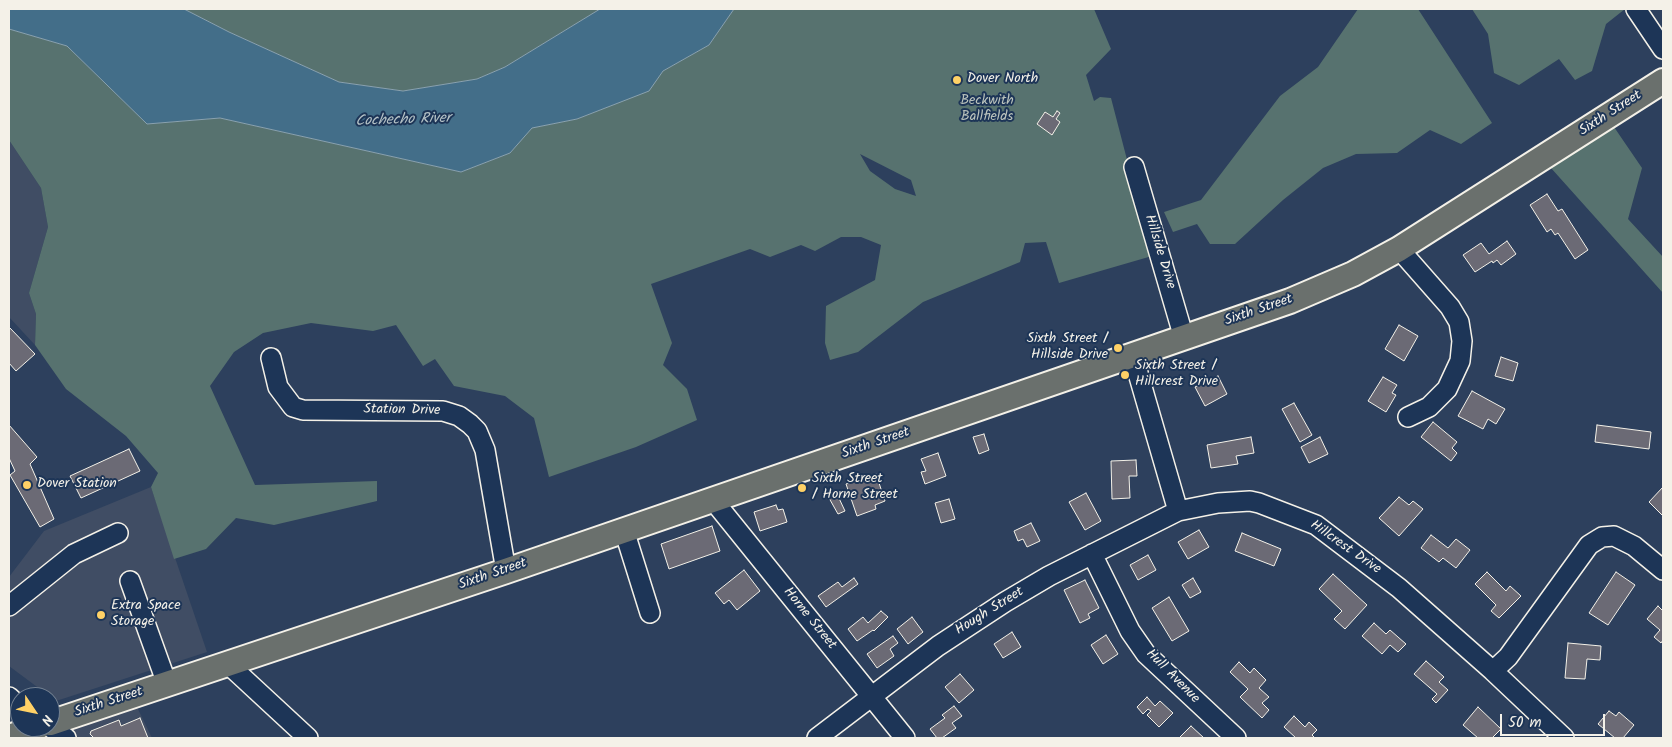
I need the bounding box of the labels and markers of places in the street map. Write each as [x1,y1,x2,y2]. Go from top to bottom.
place label: Dover North [967,72,1038,88]
marker: Dover North [951,74,963,86]
place label: Sixth Street / Hillside Drive [1027,332,1108,364]
marker: Sixth Street / Hillside Drive [1112,342,1124,354]
place label: Sixth Street / Hillcrest Drive [1135,359,1218,392]
marker: Sixth Street / Hillcrest Drive [1119,369,1131,381]
place label: Sixth Street / Horne Street [812,472,898,504]
place label: Dover Station [37,477,117,493]
marker: Dover Station [21,479,33,491]
marker: Sixth Street / Horne Street [796,482,808,494]
place label: Extra Space Storage [111,599,181,632]
marker: Extra Space Storage [95,609,107,621]

